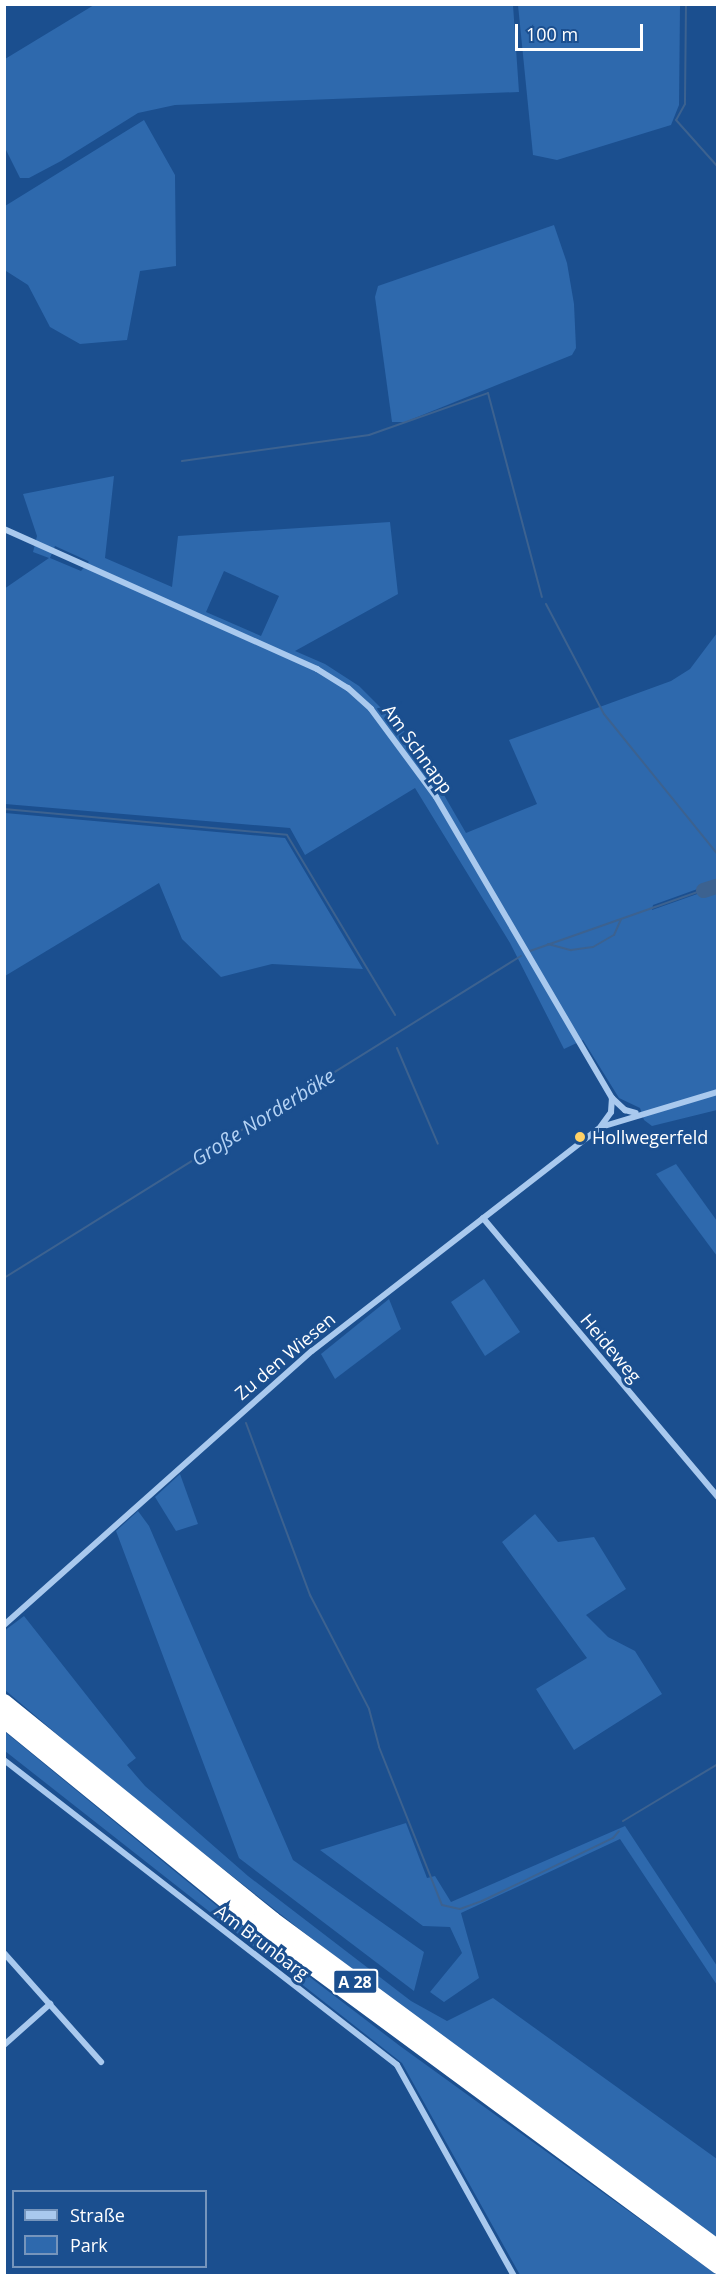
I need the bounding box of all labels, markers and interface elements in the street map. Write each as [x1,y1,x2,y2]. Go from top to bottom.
scale bar [518,12,646,50]
text: 100 m [526,22,578,46]
street label: Am Schnapp [378,700,458,798]
water label: Große Norderbäke [187,1063,339,1171]
place label: Hollwegerfeld [592,1126,708,1148]
marker: Hollwegerfeld [573,1130,587,1144]
street label: Zu den Wiesen [231,1308,339,1404]
street label: Heideweg [576,1309,646,1387]
street label: Am Brunbarg [211,1900,313,1984]
road number: A 28 [331,1969,379,1995]
legend [12,2190,207,2268]
text: Straße [70,2203,125,2227]
text: Park [70,2233,108,2257]

